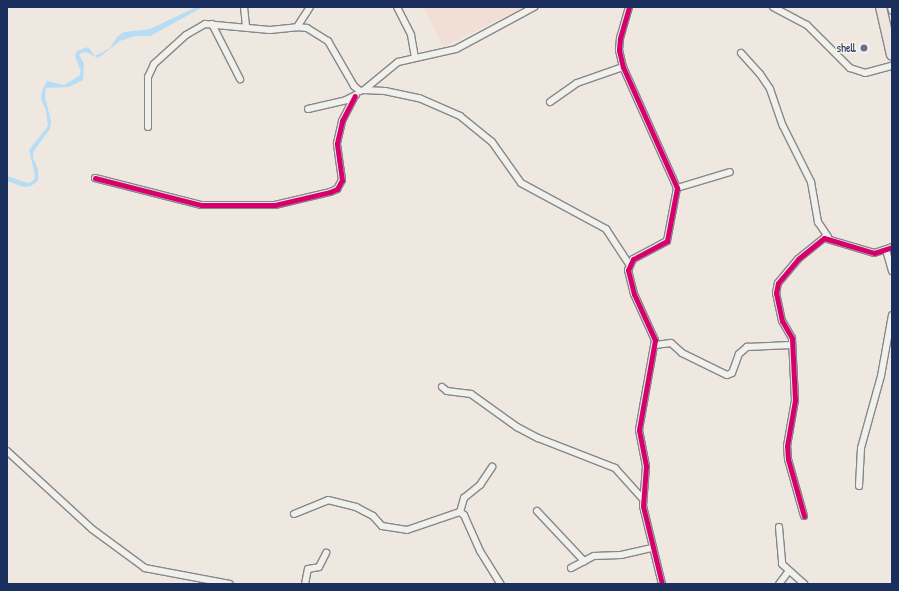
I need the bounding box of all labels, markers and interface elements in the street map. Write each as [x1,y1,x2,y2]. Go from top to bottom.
place label: shell [836,41,856,55]
marker: shell [859,43,869,53]

